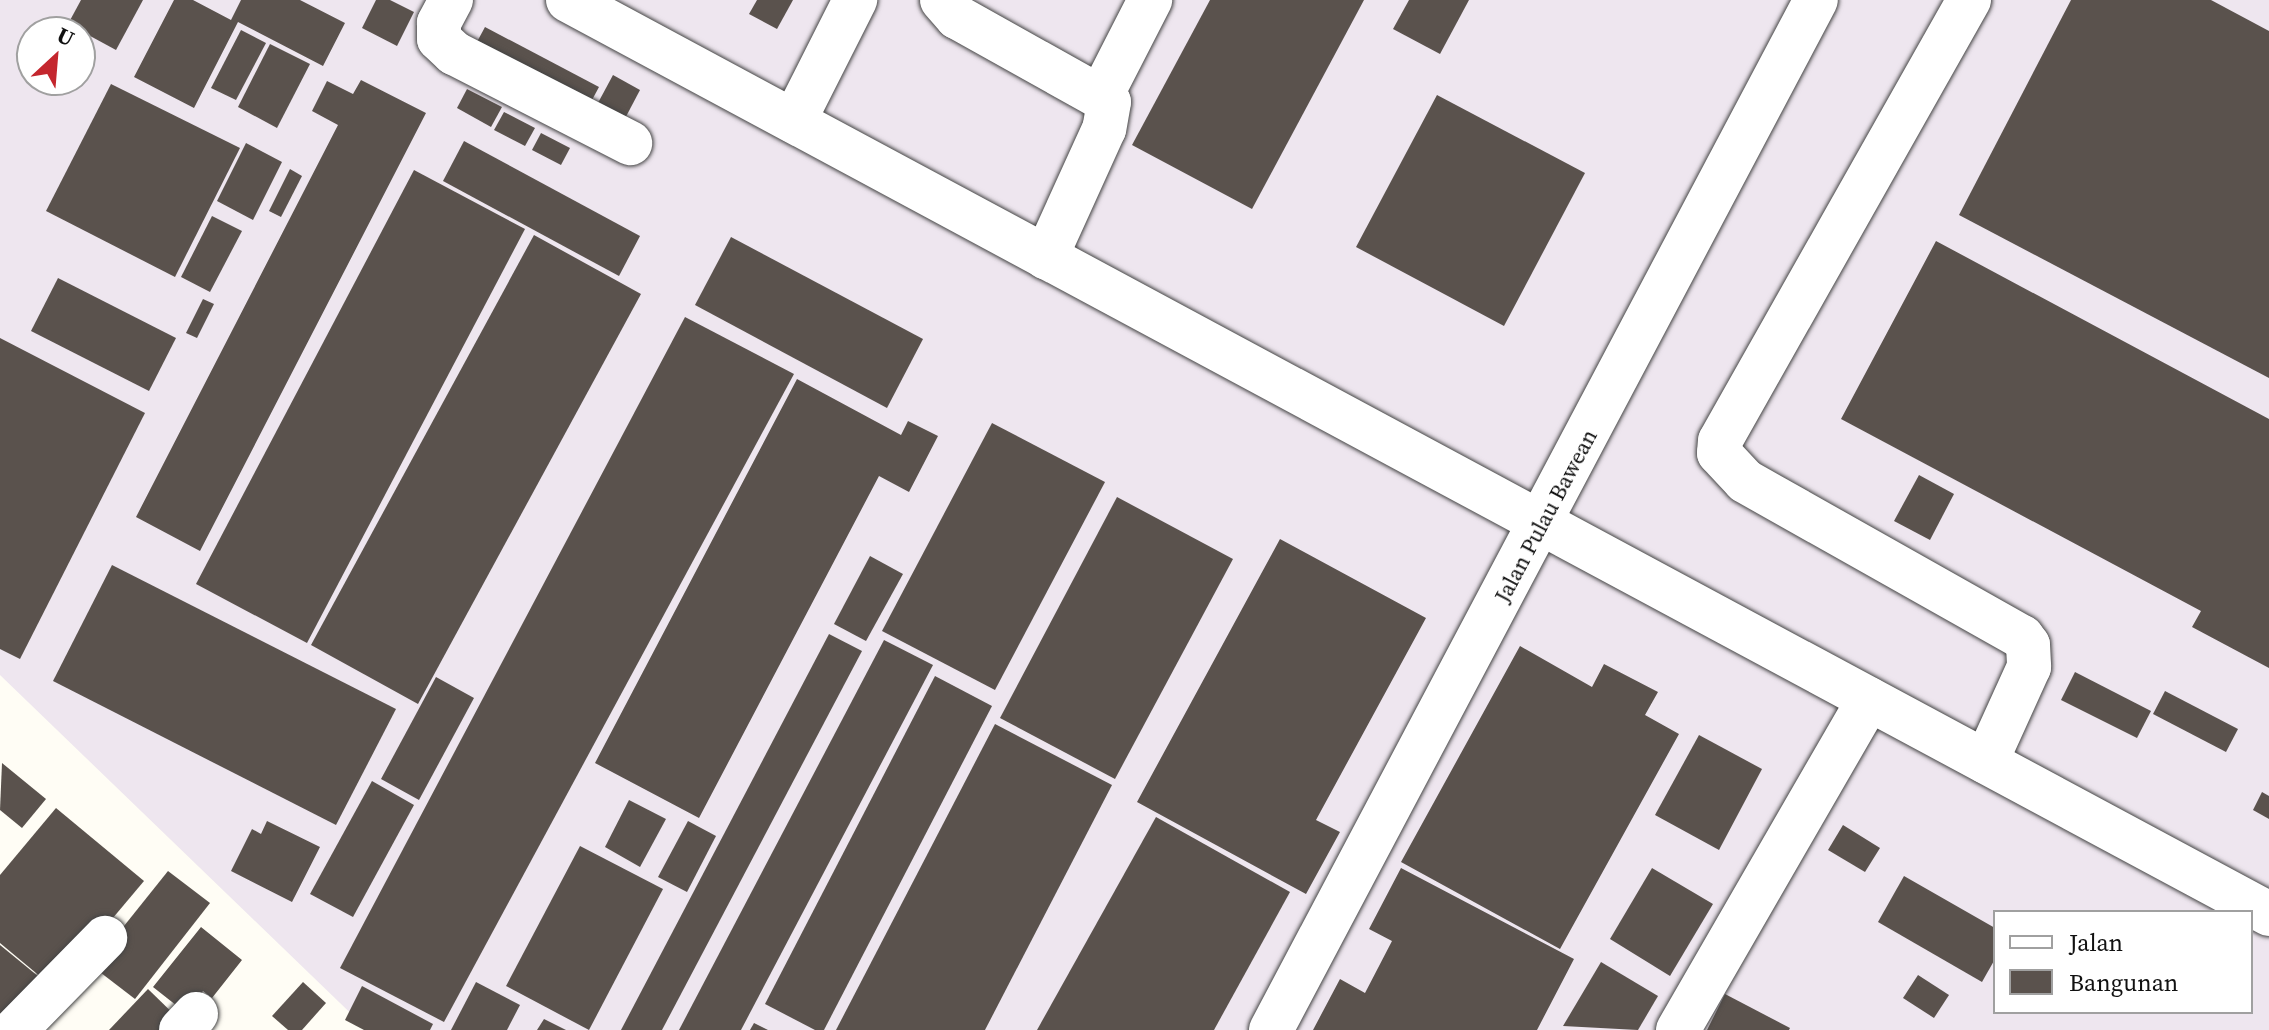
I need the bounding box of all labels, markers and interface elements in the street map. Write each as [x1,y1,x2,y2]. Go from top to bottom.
north arrow [16,16,96,96]
text: U [52,19,79,53]
street label: Jalan Pulau Bawean [1489,425,1603,607]
legend [1993,910,2253,1014]
text: Jalan [2069,926,2123,959]
text: Bangunan [2069,966,2178,999]

